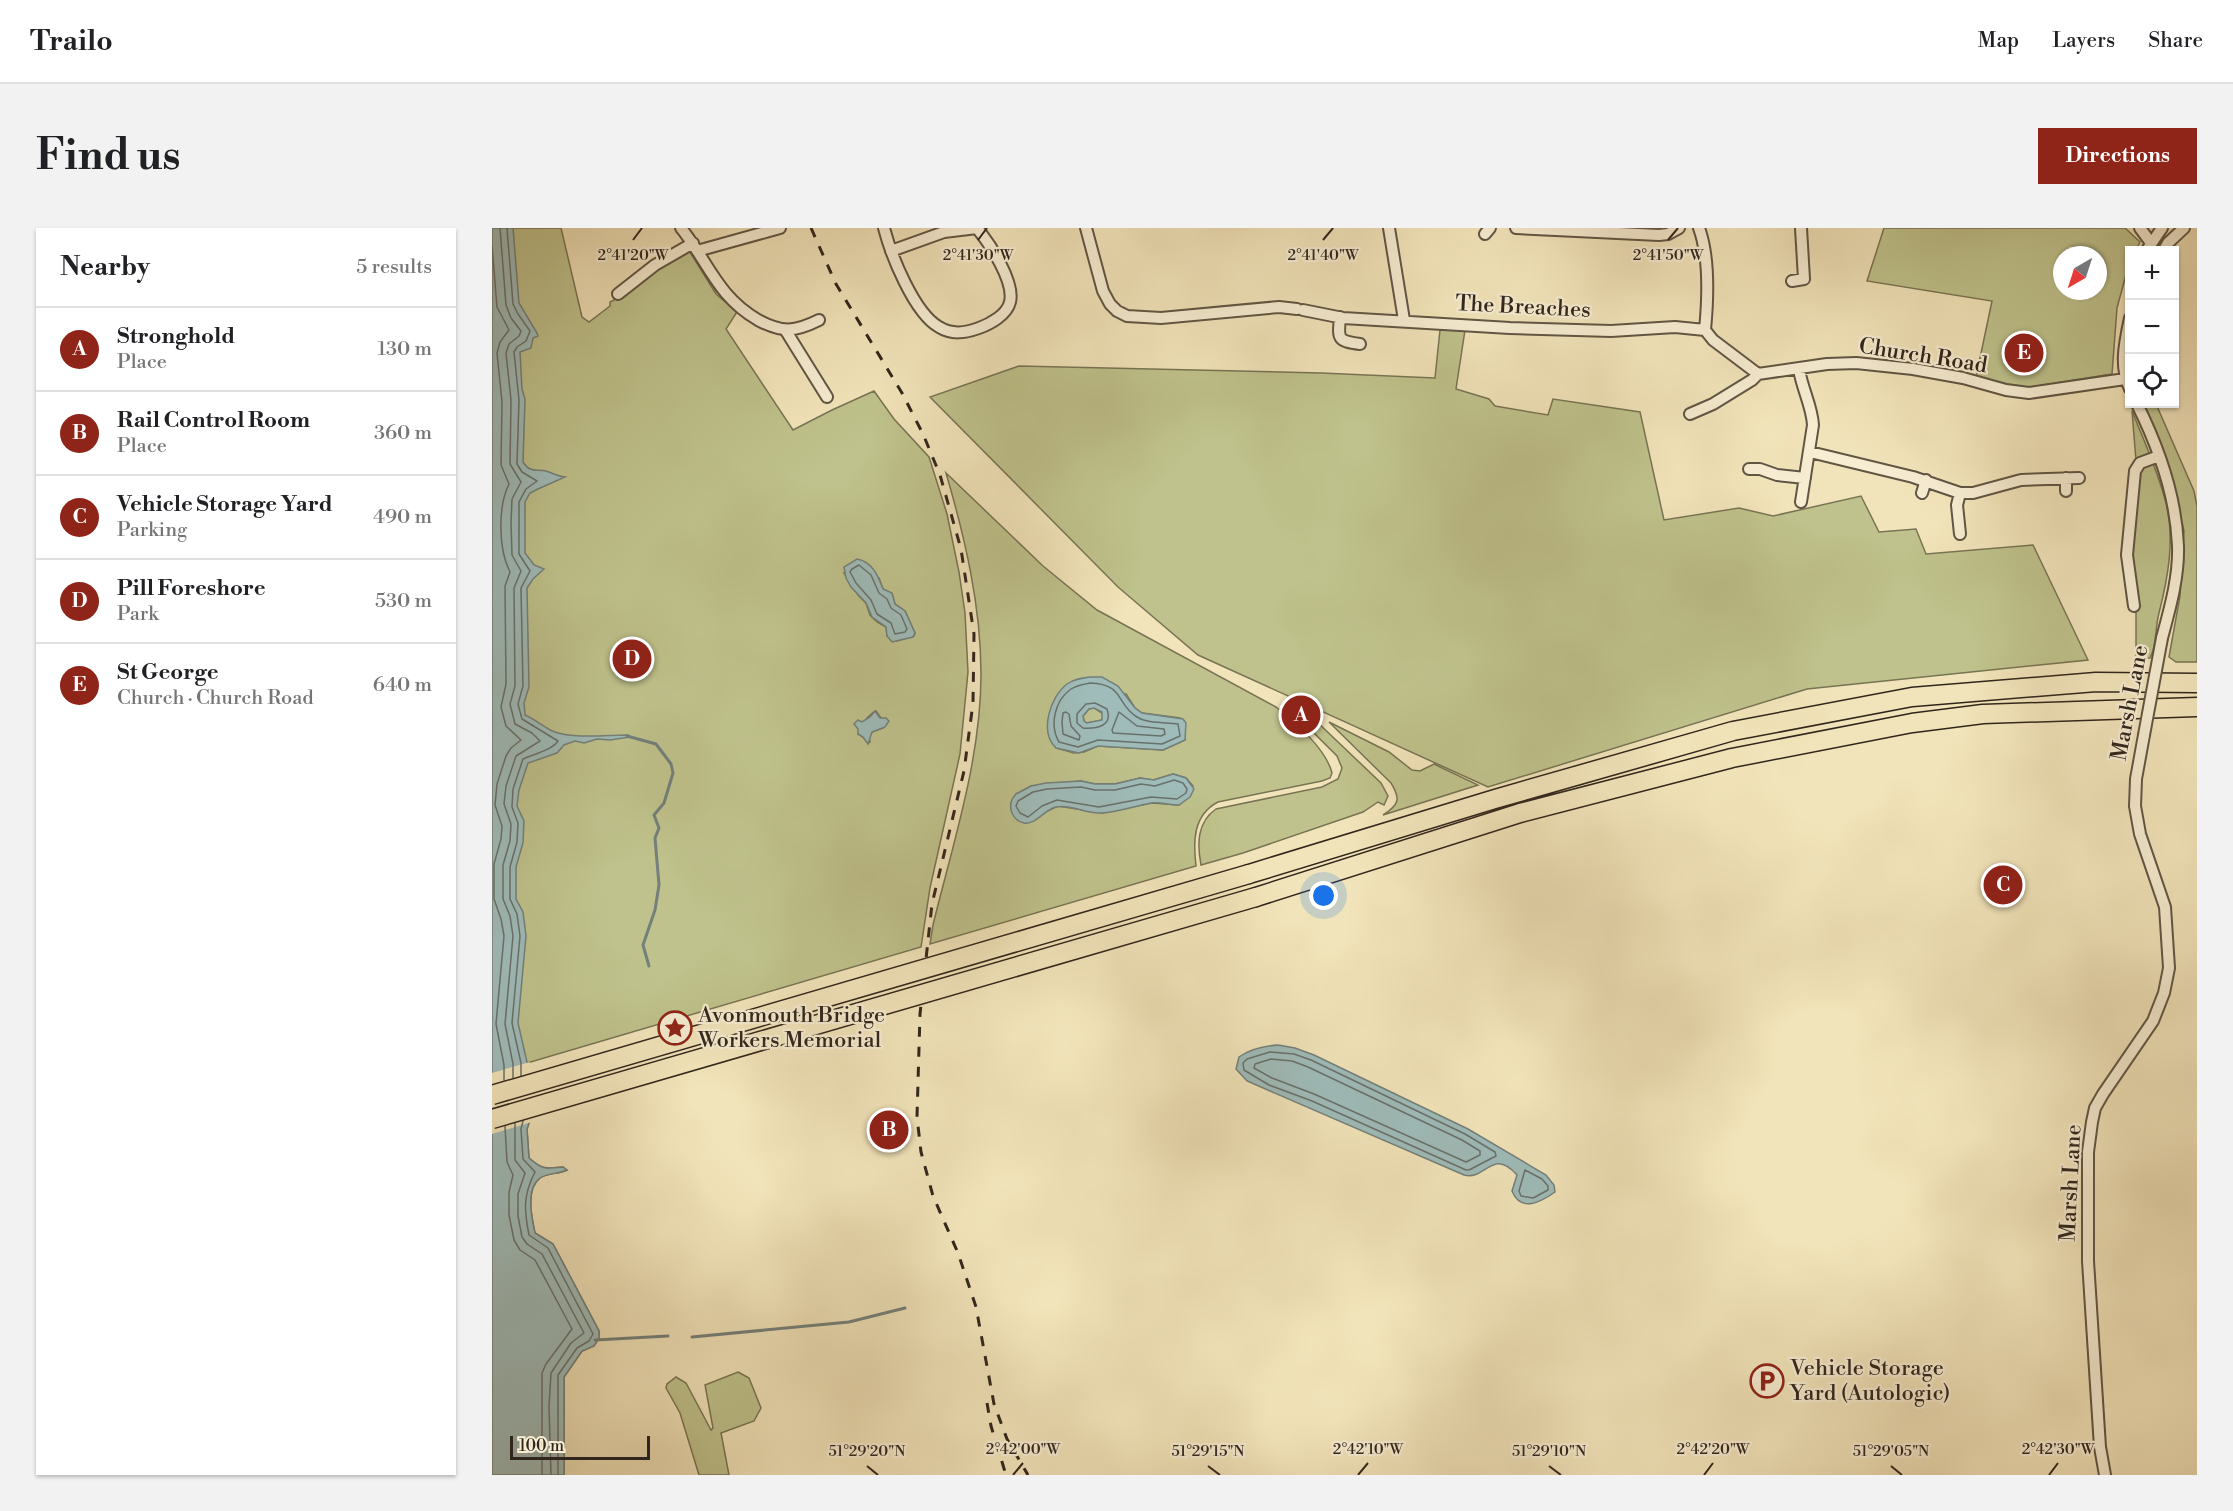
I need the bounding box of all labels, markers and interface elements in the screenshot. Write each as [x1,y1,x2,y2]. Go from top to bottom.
text: Trailo [30,24,113,59]
text: Map [1978,28,2019,54]
text: Layers [2052,28,2115,54]
text: Share [2148,28,2203,54]
button: Directions [2038,128,2197,184]
text: Find us [36,130,180,183]
text: 2°41'20"W [598,246,669,265]
text: 2°41'30"W [943,246,1014,265]
text: 2°41'40"W [1287,246,1359,265]
text: 2°41'50"W [1633,246,1704,265]
north arrow [2053,246,2107,300]
map controls [2125,246,2179,408]
button: + [2125,246,2179,300]
text: Nearby [60,251,150,283]
text: 5 results [356,255,432,280]
street label: The Breaches [1455,290,1591,324]
button: − [2125,300,2179,354]
text: Stronghold [117,323,235,350]
pin: E [2004,330,2044,376]
street label: Church Road [1857,333,1990,380]
text: A [72,337,87,362]
text: 130 m [377,337,432,362]
text: Place [117,350,167,375]
button: locate [2125,354,2179,408]
text: Rail Control Room [117,407,310,434]
text: B [72,421,87,446]
text: 360 m [374,421,432,446]
text: Place [117,434,167,459]
text: Vehicle Storage Yard [117,491,333,518]
text: C [72,505,87,530]
text: 490 m [373,505,432,530]
text: Parking [117,518,187,543]
text: Pill Foreshore [117,575,266,602]
text: D [72,589,87,614]
text: 530 m [375,589,432,614]
text: Park [117,602,159,627]
pin: D [612,636,652,682]
street label: Marsh Lane [2106,643,2154,763]
text: St George [117,659,218,686]
text: E [73,673,86,698]
text: 640 m [373,673,432,698]
text: Church · Church Road [117,686,314,711]
pin: A [1282,692,1320,738]
pin: C [1984,862,2022,908]
your location [1309,881,1338,910]
place label: Avonmouth Bridge Workers Memorial [697,1002,885,1054]
place icon: Avonmouth Bridge Workers Memorial [657,1010,693,1046]
pin: B [870,1108,908,1152]
street label: Marsh Lane [2054,1124,2088,1242]
place label: Vehicle Storage Yard (Autologic) [1789,1355,1950,1407]
parking icon: Vehicle Storage Yard (Autologic) [1749,1363,1785,1399]
scale bar [510,1433,650,1460]
text: 100 m [519,1436,564,1456]
text: 2°42'00"W [986,1440,1061,1459]
text: 2°42'10"W [1333,1440,1404,1459]
text: 2°42'20"W [1677,1440,1750,1459]
text: 2°42'30"W [2022,1440,2095,1459]
text: 51°29'20"N [829,1442,905,1461]
text: 51°29'15"N [1172,1442,1245,1461]
text: 51°29'10"N [1512,1442,1586,1461]
text: 51°29'05"N [1853,1442,1929,1461]

